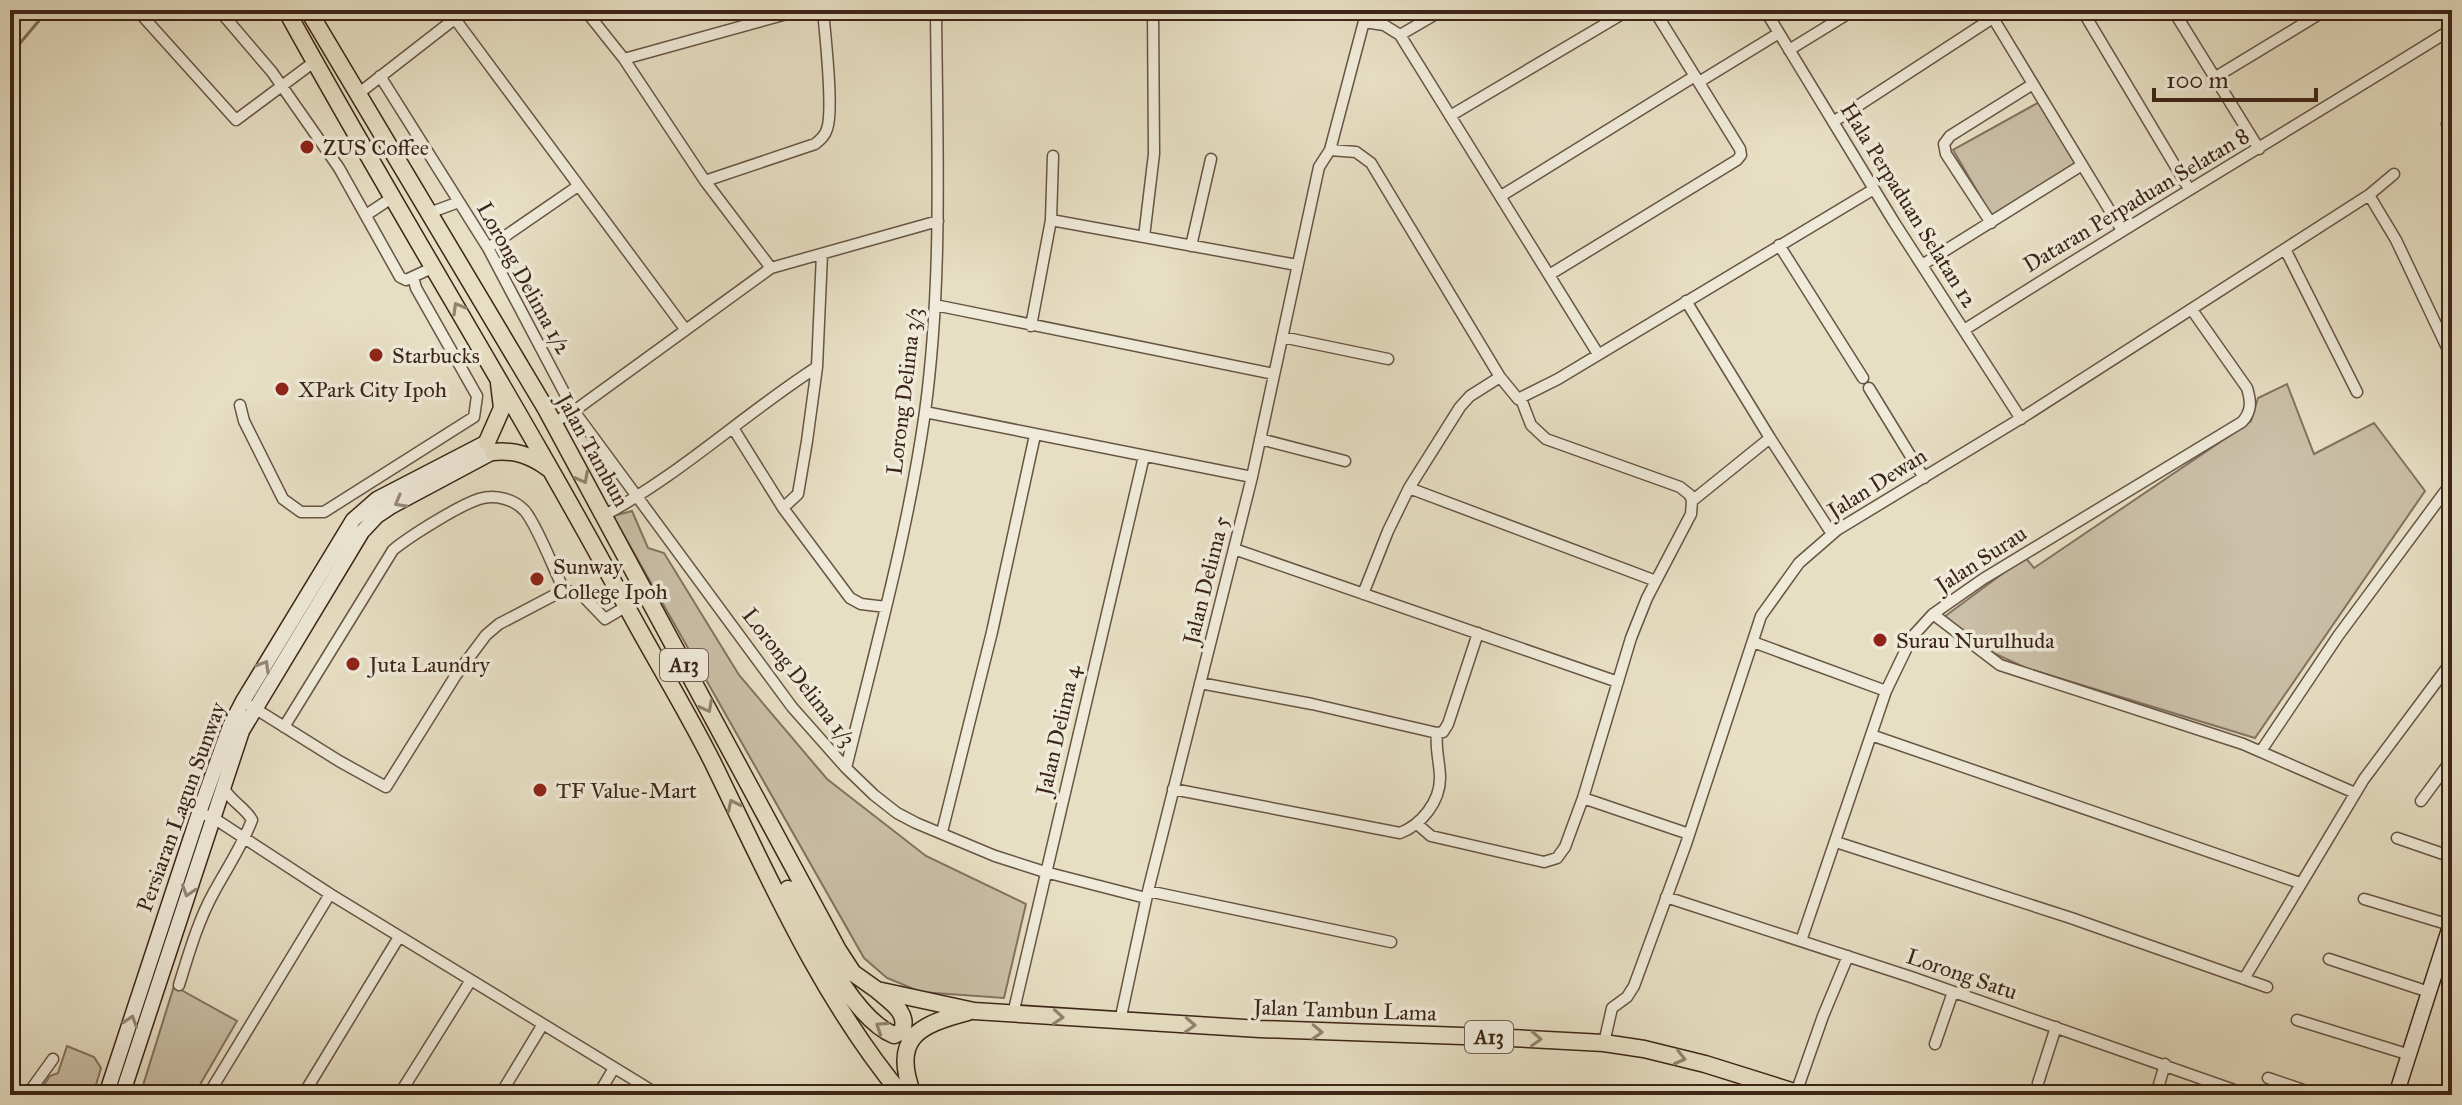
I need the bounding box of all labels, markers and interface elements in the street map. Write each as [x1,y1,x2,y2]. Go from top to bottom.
scale bar [2154,52,2316,102]
text: 100 m [2166,65,2229,95]
street label: Hala Perpaduan Selatan 12 [1835,97,1983,313]
street label: Dataran Perpaduan Selatan 8 [2018,122,2254,278]
place label: ZUS Coffee [323,134,429,161]
marker: ZUS Coffee [298,138,316,156]
street label: Lorong Delima 1/2 [471,197,577,359]
one-way arrow [452,302,468,316]
street label: Lorong Delima 3/3 [880,306,928,476]
place label: Starbucks [392,342,480,369]
marker: Starbucks [367,346,385,364]
place label: XPark City Ipoh [298,376,447,403]
marker: XPark City Ipoh [273,380,291,398]
street label: Jalan Tambun [550,387,635,511]
street label: Jalan Dewan [1821,442,1932,525]
one-way arrow [573,469,589,484]
one-way arrow [393,493,408,508]
street label: Jalan Delima 5 [1177,513,1235,649]
street label: Jalan Surau [1929,519,2032,600]
place label: Sunway College Ipoh [553,553,668,605]
marker: Sunway College Ipoh [528,570,546,588]
street label: Lorong Delima 1/3 [737,602,861,752]
place label: Surau Nurulhuda [1896,627,2055,654]
marker: Surau Nurulhuda [1871,631,1889,649]
road number: A13 [660,649,708,681]
place label: Juta Laundry [367,651,490,678]
marker: Juta Laundry [344,655,362,673]
one-way arrow [254,660,270,675]
street label: Jalan Delima 4 [1029,662,1086,800]
street label: Persiaran Lagun Sunway [130,698,232,916]
one-way arrow [697,698,712,713]
place label: TF Value-Mart [556,777,697,804]
marker: TF Value-Mart [531,781,549,799]
one-way arrow [727,798,743,813]
one-way arrow [181,884,197,897]
street label: Lorong Satu [1903,942,2021,1006]
street label: Jalan Tambun Lama [1251,993,1438,1027]
one-way arrow [1052,1008,1065,1025]
one-way arrow [121,1015,137,1029]
one-way arrow [1184,1017,1197,1034]
road number: A13 [1465,1021,1513,1053]
one-way arrow [876,1022,890,1037]
one-way arrow [1311,1023,1324,1040]
one-way arrow [1530,1030,1543,1047]
one-way arrow [1673,1049,1687,1066]

